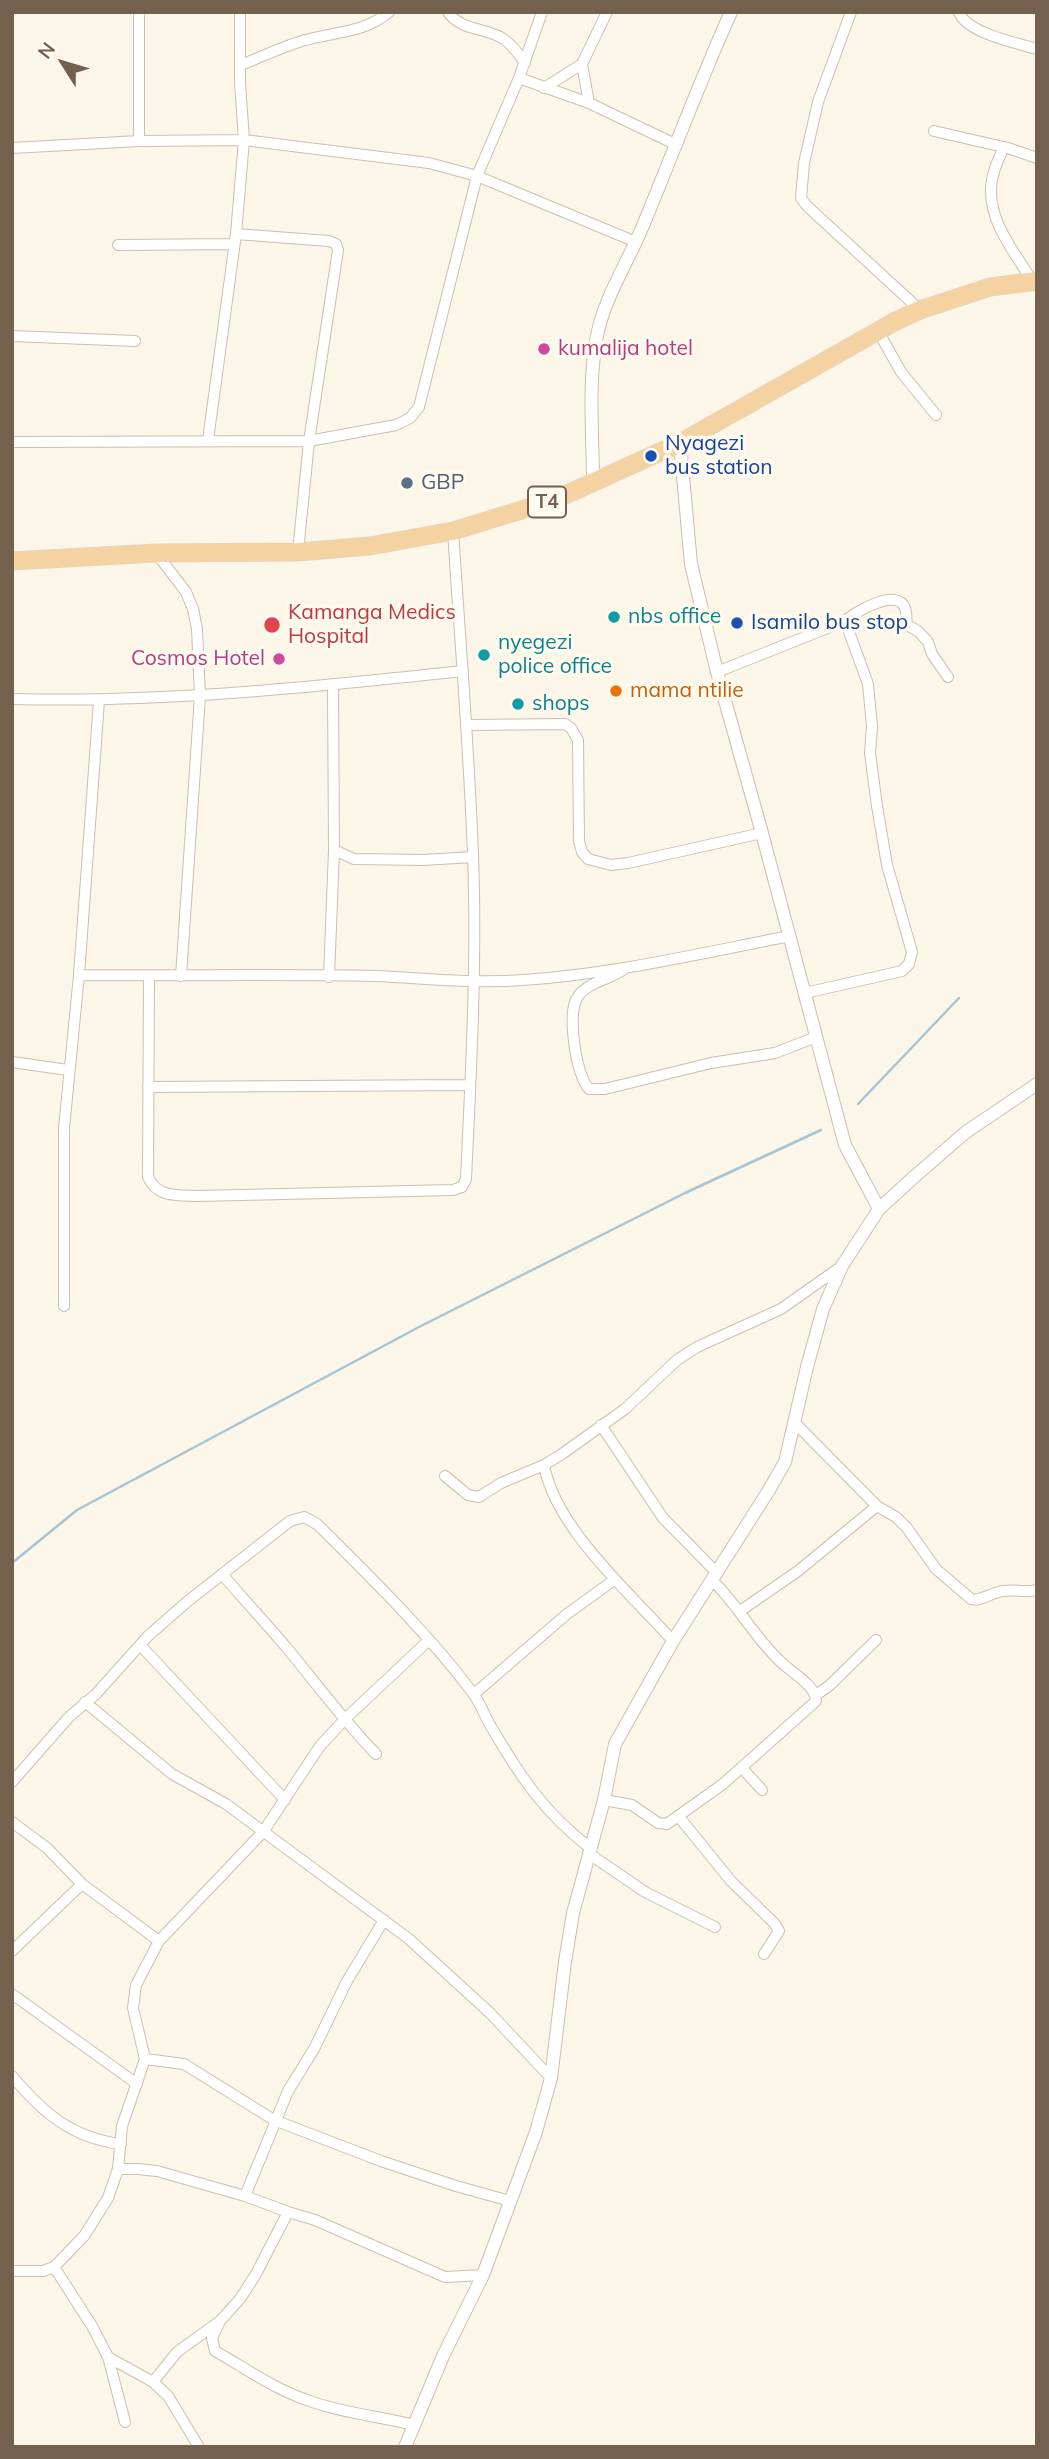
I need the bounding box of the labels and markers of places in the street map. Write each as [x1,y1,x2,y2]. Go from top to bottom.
place label: kumalija hotel [558,336,693,362]
marker: kumalija hotel [536,341,552,357]
place label: Nyagezi bus station [665,431,773,481]
marker: Nyagezi bus station [643,448,659,464]
place label: GBP [421,470,464,496]
marker: GBP [399,475,415,491]
place label: Kamanga Medics Hospital [288,600,456,650]
place label: nbs office [628,604,721,630]
marker: nbs office [606,609,622,625]
place label: Isamilo bus stop [751,610,908,636]
marker: Kamanga Medics Hospital [262,615,282,635]
marker: Isamilo bus stop [729,615,745,631]
place label: nyegezi police office [498,630,612,680]
place label: Cosmos Hotel [131,646,265,672]
marker: nyegezi police office [476,647,492,663]
marker: Cosmos Hotel [271,651,287,667]
place label: mama ntilie [630,678,744,704]
marker: mama ntilie [608,683,624,699]
place label: shops [532,691,590,717]
marker: shops [510,696,526,712]

